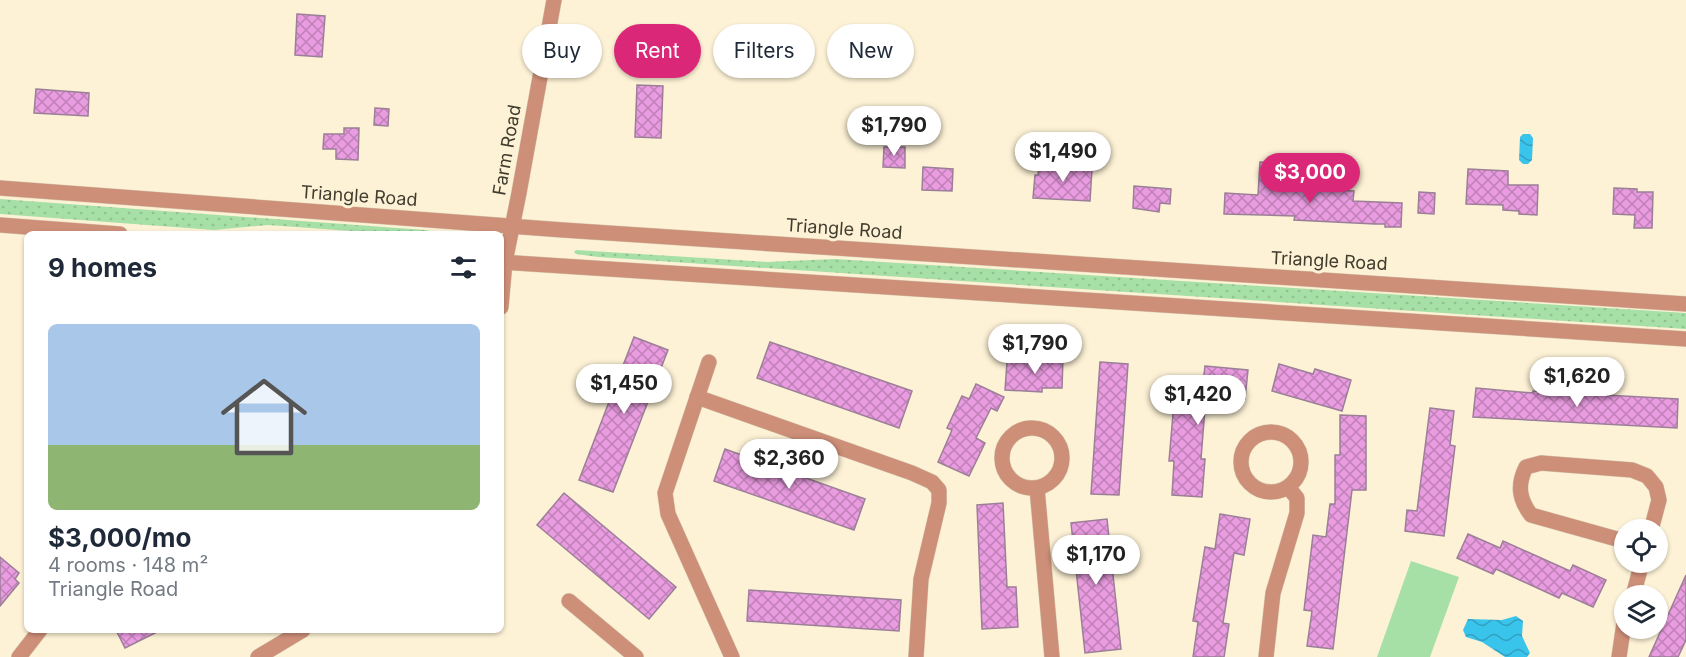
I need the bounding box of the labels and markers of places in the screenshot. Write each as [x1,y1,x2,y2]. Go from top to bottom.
pin: $1,790 [845,106,943,157]
pin: $1,490 [1014,132,1112,183]
pin: $3,000 [1261,153,1359,204]
pin: $1,790 [986,324,1084,375]
pin: $1,620 [1528,357,1626,408]
pin: $1,450 [575,364,673,415]
pin: $1,420 [1149,375,1247,426]
pin: $2,360 [740,439,838,490]
pin: $1,170 [1047,535,1145,586]

